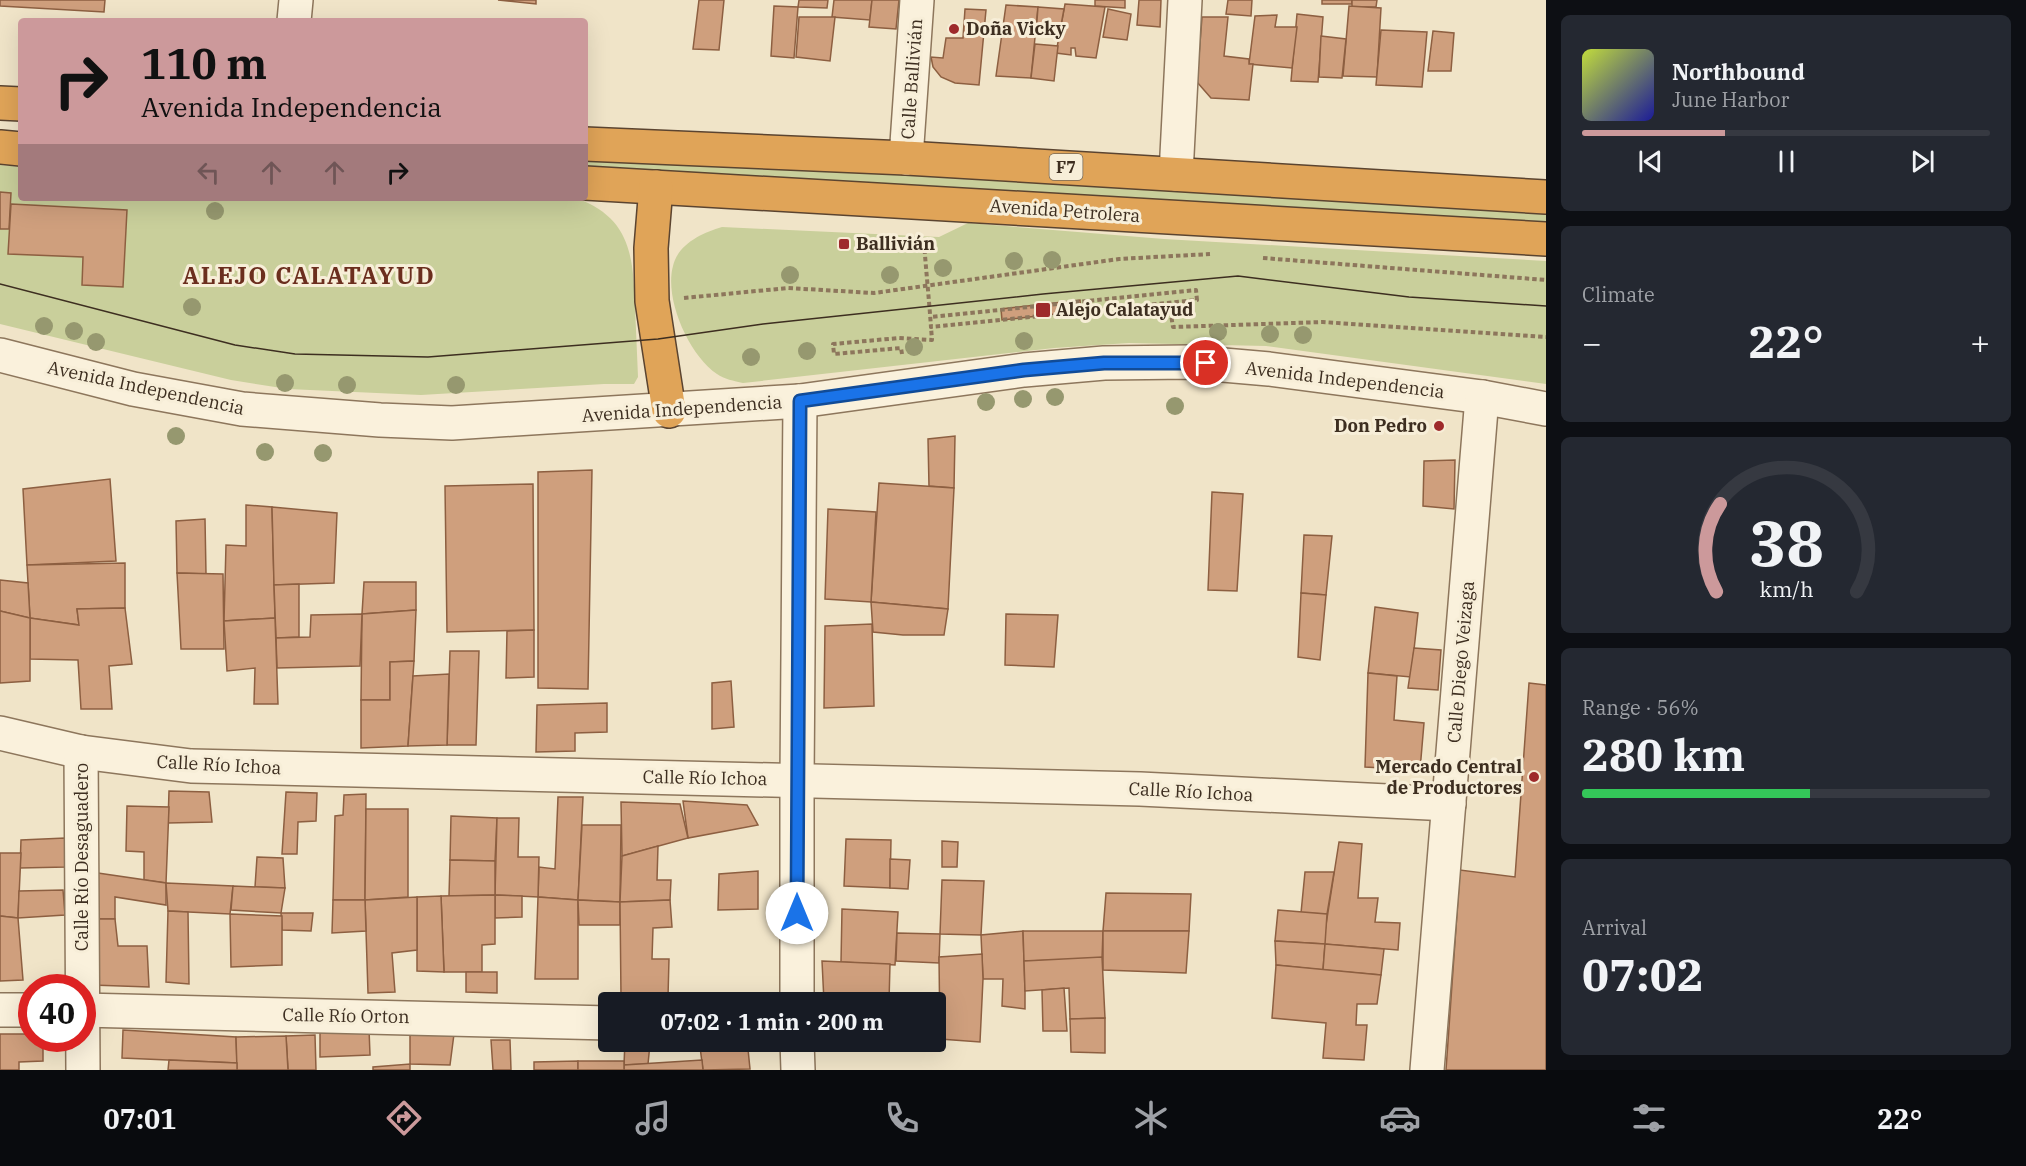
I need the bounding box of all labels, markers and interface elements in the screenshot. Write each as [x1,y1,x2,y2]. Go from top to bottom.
place label: Doña Vicky [966,17,1066,40]
street label: Calle Ballivián [896,18,927,140]
marker: Doña Vicky [947,22,961,36]
text: 110 m [141,36,267,91]
icon: right [42,42,120,120]
text: Northbound [1672,57,1805,86]
text: June Harbor [1672,86,1789,113]
text: Avenida Independencia [141,89,442,124]
icon: previous [1634,145,1667,178]
icon: pause [1770,145,1803,178]
icon: next [1906,145,1939,178]
road number: F7 [1050,154,1082,180]
icon: left [192,156,225,189]
icon: ahead [255,156,288,189]
icon: ahead [318,156,351,189]
icon: right [381,156,414,189]
street label: Avenida Petrolera [989,194,1141,227]
place label: Ballivián [856,232,935,255]
marker: Ballivián [837,237,851,251]
district label: ALEJO CALATAYUD [183,259,435,291]
text: Climate [1582,281,1655,308]
place label: Alejo Calatayud [1056,298,1193,321]
marker: Alejo Calatayud [1034,301,1052,319]
text: 22° [1748,312,1824,370]
text: − [1582,321,1602,364]
text: + [1970,321,1990,364]
pin [1180,337,1231,388]
icon: arrive [1189,346,1222,379]
street label: Avenida Independencia [46,355,247,420]
street label: Avenida Independencia [1244,356,1446,403]
street label: Avenida Independencia [581,390,783,427]
place label: Don Pedro [1334,414,1427,437]
marker: Don Pedro [1432,419,1446,433]
text: 38 [1749,502,1823,583]
text: km/h [1759,575,1813,603]
street label: Calle Diego Veizaga [1442,580,1479,744]
text: Range · 56% [1582,694,1699,721]
text: 280 km [1582,725,1745,783]
street label: Calle Río Ichoa [156,750,282,779]
place label: Mercado Central de Productores [1375,755,1522,799]
street label: Calle Río Desaguadero [70,763,93,951]
street label: Calle Río Ichoa [642,765,768,790]
marker: Mercado Central de Productores [1527,770,1541,784]
street label: Calle Río Ichoa [1128,777,1254,806]
position arrow [765,881,829,945]
text: Arrival [1582,914,1647,941]
text: 07:02 [1582,945,1704,1003]
speed limit sign: 40 [18,974,96,1052]
street label: Calle Río Orton [282,1003,410,1028]
text: 07:02 · 1 min · 200 m [660,1007,884,1036]
icon: directions [383,1097,425,1139]
icon: music [632,1097,674,1139]
icon: phone [881,1097,923,1139]
icon: climate [1130,1097,1172,1139]
icon: car [1379,1097,1421,1139]
icon: filters [1628,1097,1670,1139]
text: 07:01 [103,1101,176,1136]
text: 22° [1877,1101,1922,1136]

